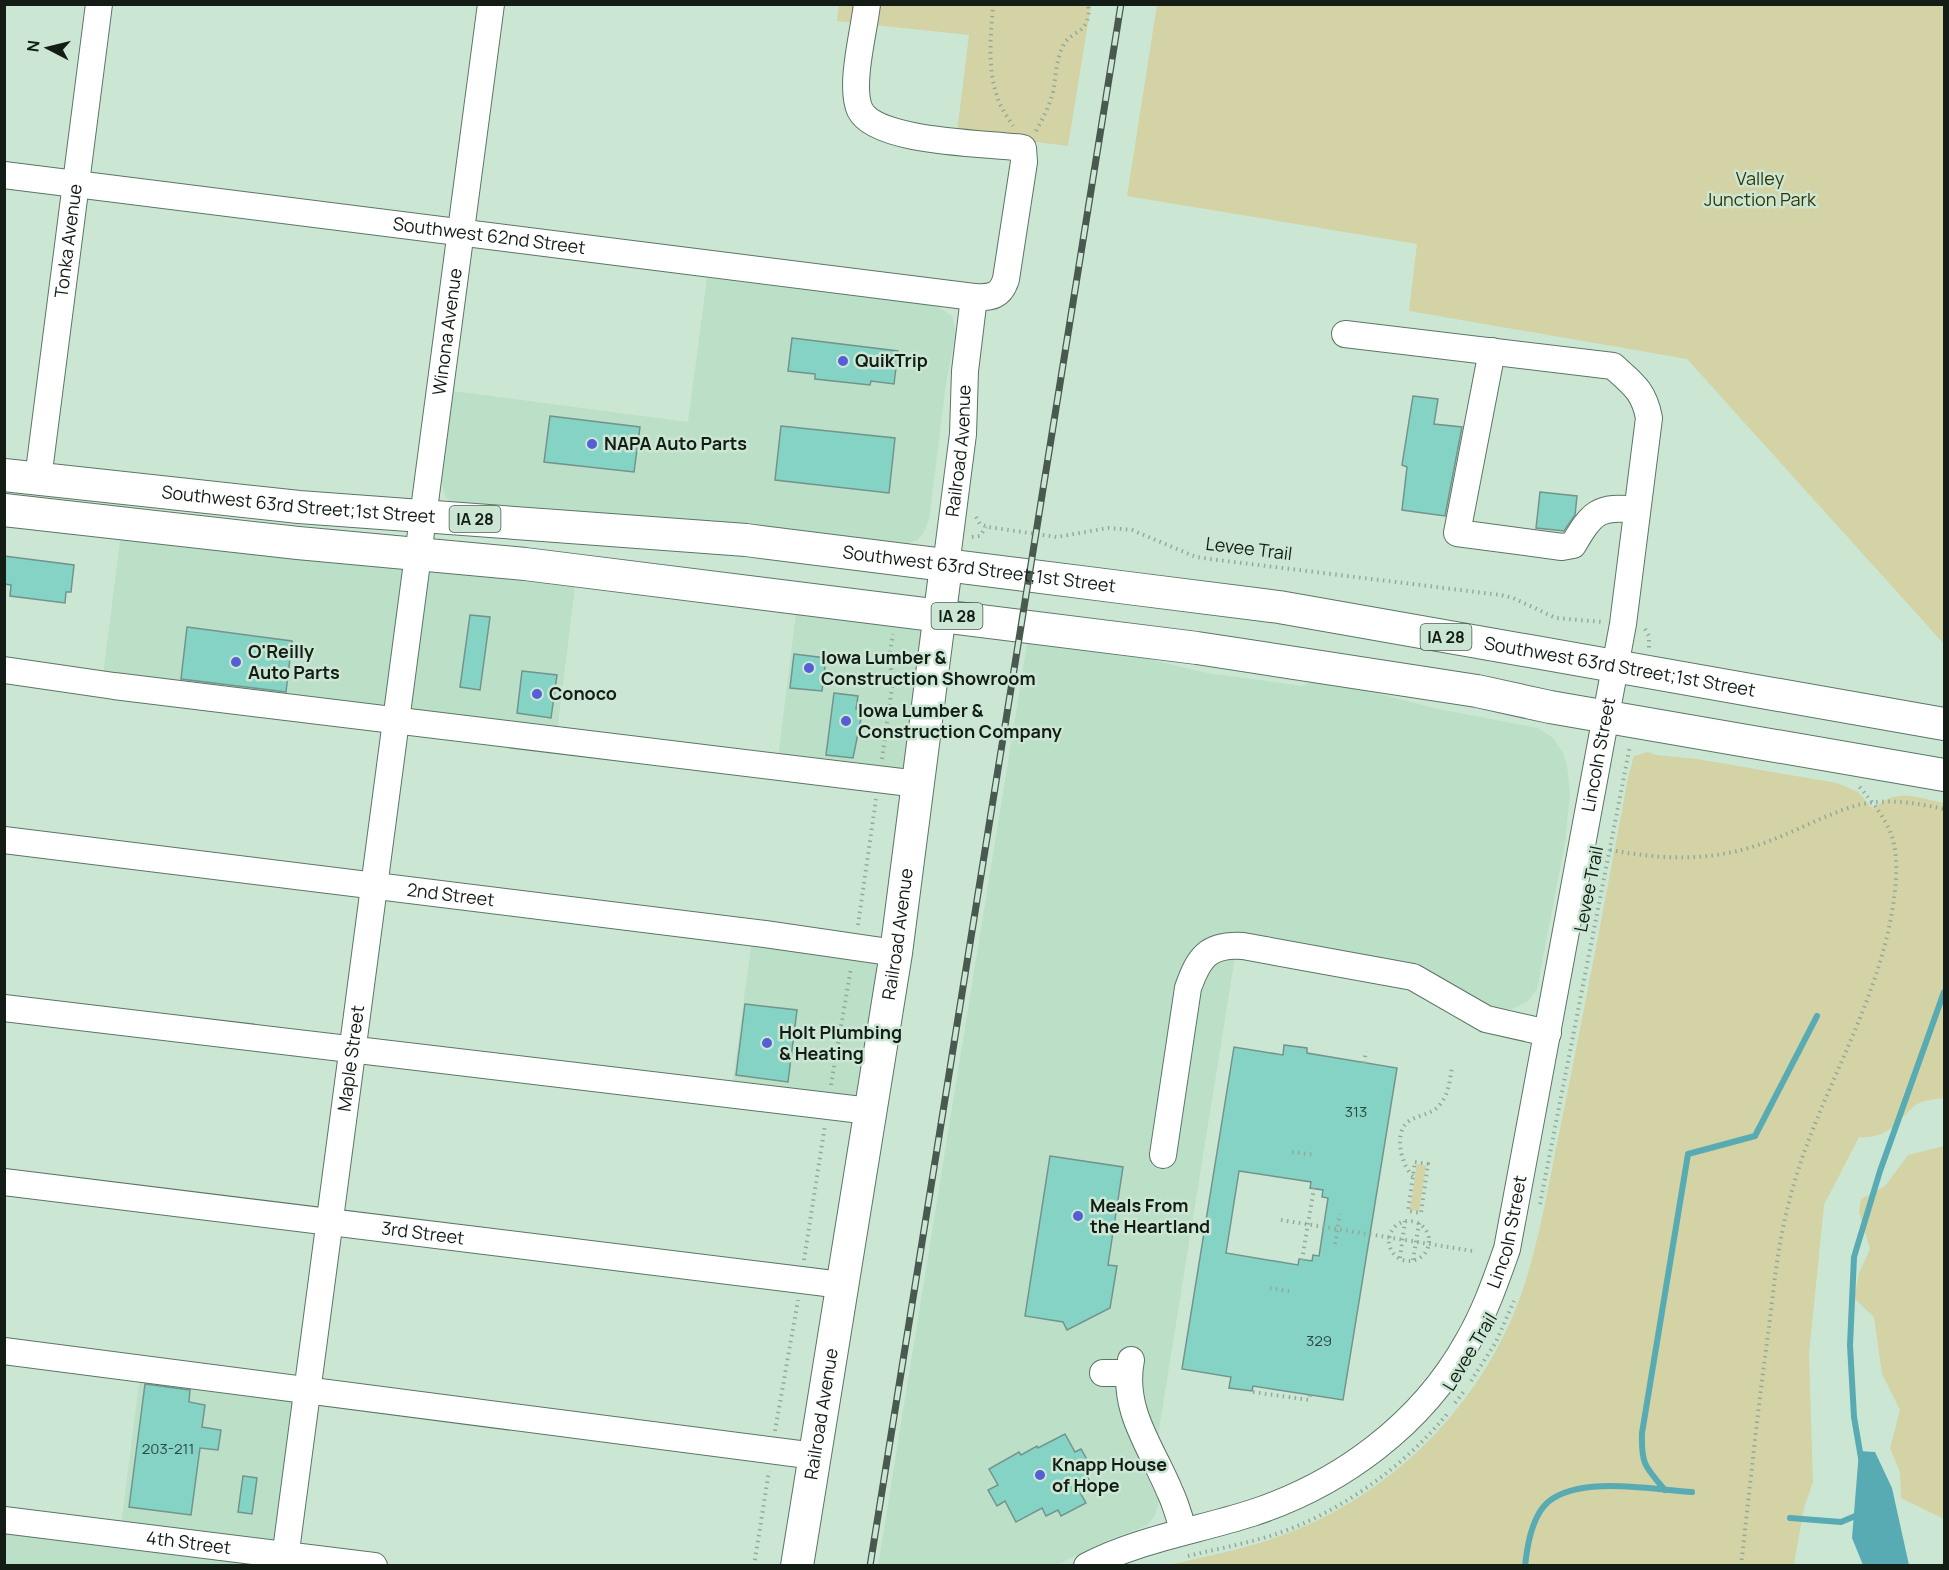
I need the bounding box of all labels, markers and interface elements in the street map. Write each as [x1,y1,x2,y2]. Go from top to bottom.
north arrow [18,18,78,78]
text: N [21,39,45,53]
park label: Valley Junction Park [1704,166,1817,211]
street label: Tonka Avenue [48,182,87,299]
street label: Southwest 62nd Street [392,211,587,259]
street label: Winona Avenue [426,267,467,397]
place label: QuikTrip [855,348,928,372]
marker: QuikTrip [836,354,850,368]
street label: Railroad Avenue [939,384,976,518]
place label: NAPA Auto Parts [604,431,747,455]
marker: NAPA Auto Parts [585,437,599,451]
street label: Southwest 63rd Street;1st Street [160,479,436,528]
road number: IA 28 [450,506,500,532]
street label: Levee Trail [1204,531,1294,565]
street label: Southwest 63rd Street;1st Street [841,539,1117,597]
road number: IA 28 [932,603,982,629]
road number: IA 28 [1420,624,1472,650]
street label: Southwest 63rd Street;1st Street [1482,630,1757,702]
place label: O'Reilly Auto Parts [248,639,340,684]
place label: Iowa Lumber & Construction Showroom [821,645,1036,690]
marker: O'Reilly Auto Parts [229,655,243,669]
marker: Iowa Lumber & Construction Showroom [802,661,816,675]
place label: Conoco [549,681,617,705]
marker: Conoco [530,687,544,701]
street label: Lincoln Street [1575,695,1620,814]
place label: Iowa Lumber & Construction Company [858,698,1062,743]
marker: Iowa Lumber & Construction Company [839,714,853,728]
street label: Levee Trail [1568,844,1608,934]
street label: Railroad Avenue [876,867,918,1001]
street label: 2nd Street [406,877,496,911]
street label: Maple Street [331,1004,369,1113]
place label: Holt Plumbing & Heating [779,1020,902,1065]
marker: Holt Plumbing & Heating [760,1036,774,1050]
house number: 313 [1345,1101,1367,1122]
street label: Lincoln Street [1481,1173,1531,1291]
place label: Meals From the Heartland [1090,1193,1210,1238]
marker: Meals From the Heartland [1071,1209,1085,1223]
street label: 3rd Street [380,1215,466,1249]
street label: Levee Trail [1436,1308,1502,1395]
house number: 329 [1306,1330,1332,1351]
street label: Railroad Avenue [798,1346,843,1481]
house number: 203-211 [142,1438,194,1459]
place label: Knapp House of Hope [1052,1452,1167,1497]
marker: Knapp House of Hope [1033,1468,1047,1482]
street label: 4th Street [145,1525,232,1559]

